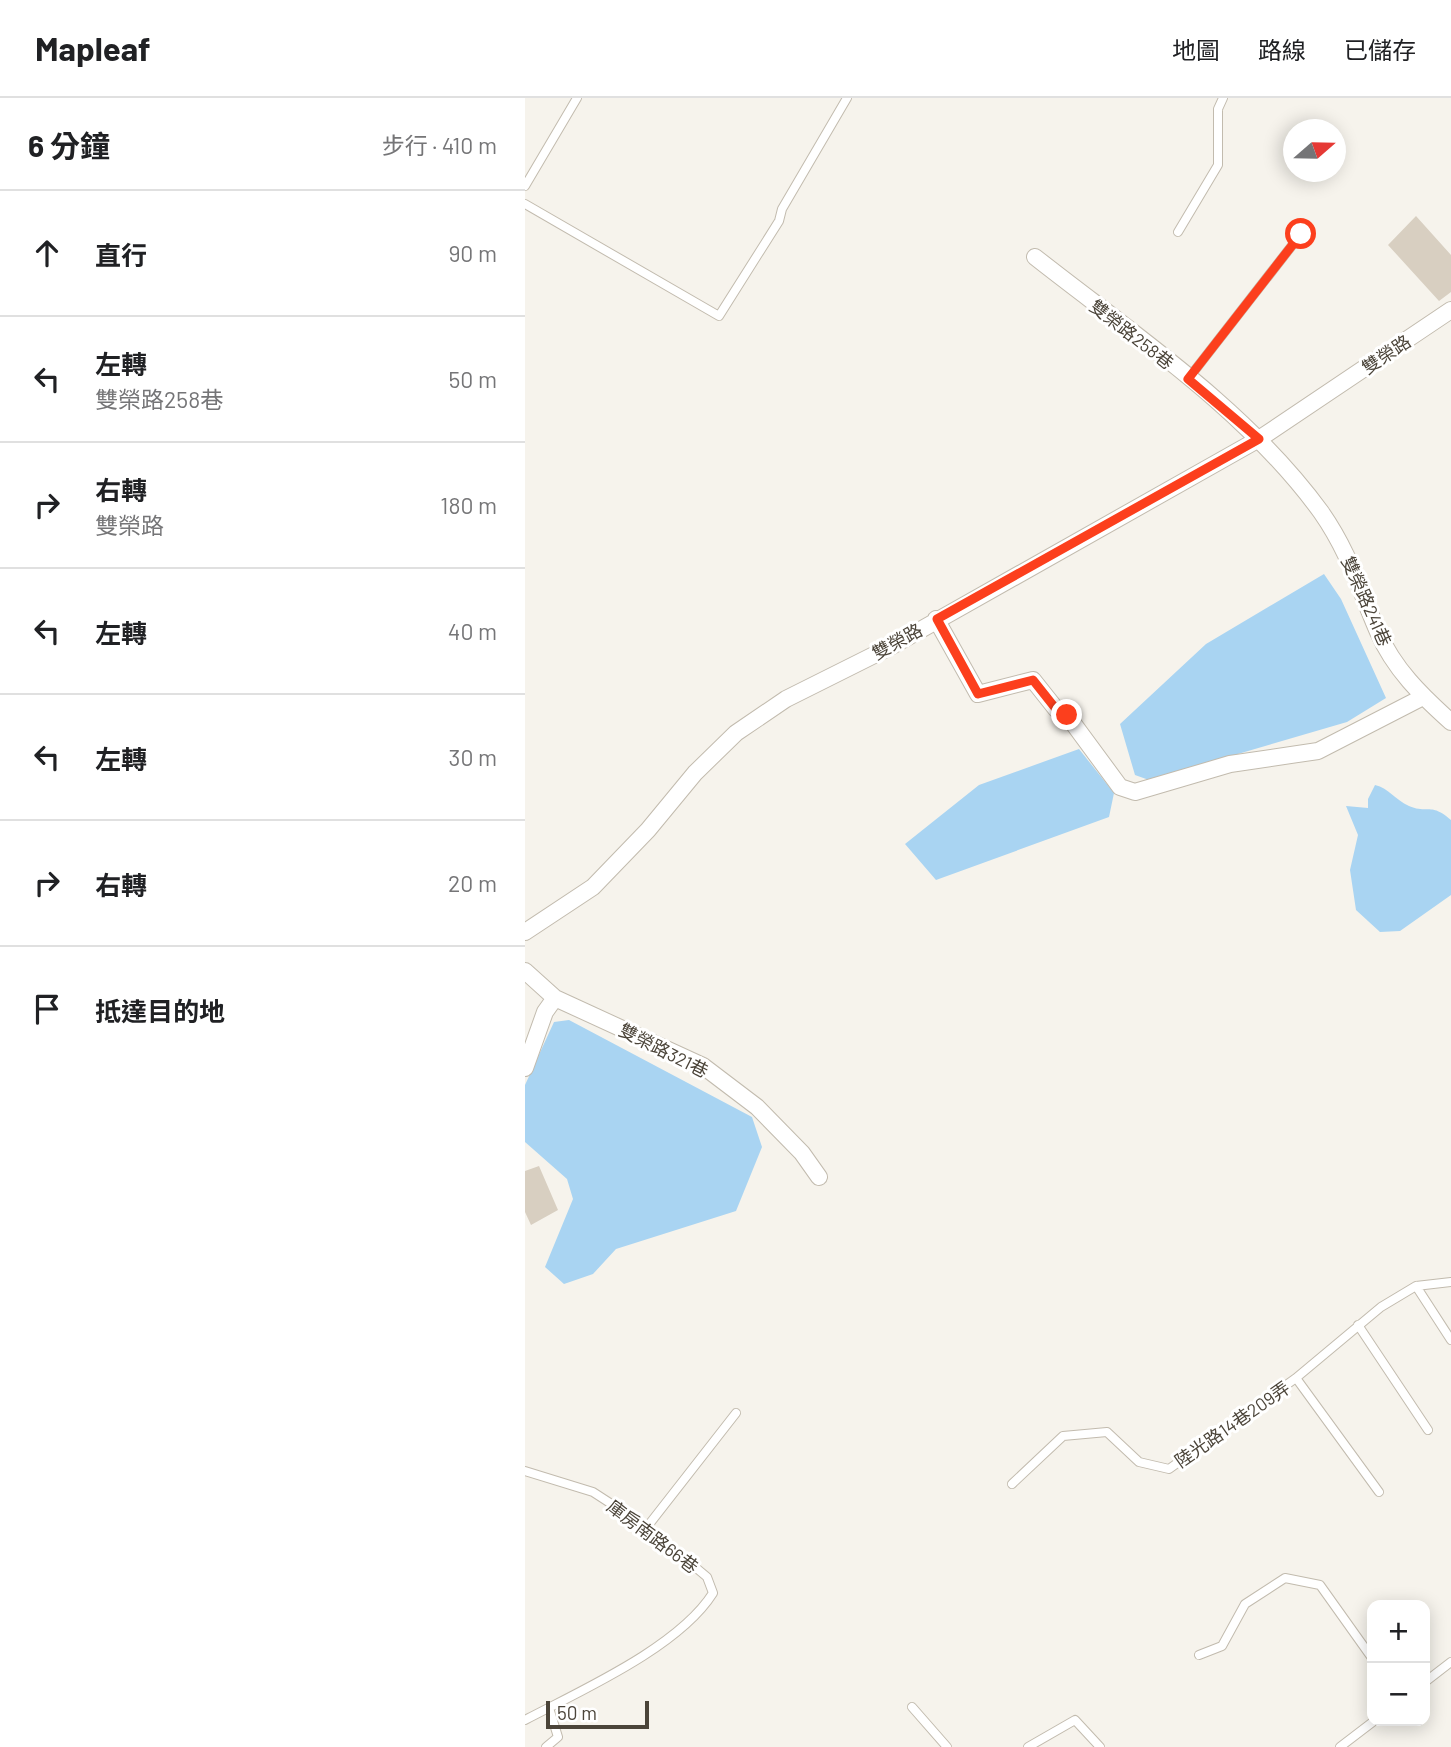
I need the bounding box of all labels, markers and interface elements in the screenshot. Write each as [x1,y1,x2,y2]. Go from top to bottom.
text: Mapleaf [35,28,151,68]
text: 地圖 [1172,35,1220,64]
text: 路線 [1258,35,1306,64]
text: 已儲存 [1344,35,1416,64]
north arrow [1283,119,1346,182]
text: 6 分鐘 [28,127,110,163]
text: 步行 · 410 m [382,131,497,159]
route start [1285,218,1316,249]
icon: ahead [28,234,66,272]
text: 直行 [95,239,147,270]
text: 90 m [448,239,497,267]
street label: 雙榮路258巷 [1086,294,1178,374]
street label: 雙榮路 [1357,330,1415,378]
text: 左轉 [95,348,147,379]
icon: left [28,360,66,398]
text: 50 m [449,365,497,393]
text: 雙榮路258巷 [95,385,223,413]
text: 右轉 [95,474,147,505]
icon: right [28,486,66,524]
text: 180 m [440,491,497,519]
text: 雙榮路 [95,511,164,539]
street label: 雙榮路241巷 [1337,553,1397,649]
icon: left [28,612,66,650]
text: 左轉 [95,617,147,648]
text: 40 m [448,617,497,645]
street label: 雙榮路 [868,618,926,664]
route end [1051,699,1082,730]
icon: left [28,738,66,776]
text: 左轉 [95,743,147,774]
text: 30 m [449,743,497,771]
icon: right [28,864,66,902]
text: 右轉 [95,869,147,900]
text: 20 m [448,869,497,897]
icon: arrive [28,990,66,1028]
text: 抵達目的地 [95,995,225,1026]
street label: 雙榮路321巷 [616,1018,712,1082]
street label: 陸光路14巷209弄 [1170,1376,1294,1472]
street label: 庫房南路66巷 [603,1495,703,1577]
map controls [1367,1600,1430,1726]
button: + [1367,1600,1430,1663]
button: − [1367,1663,1430,1726]
scale bar [546,1698,649,1730]
text: 50 m [557,1701,597,1724]

